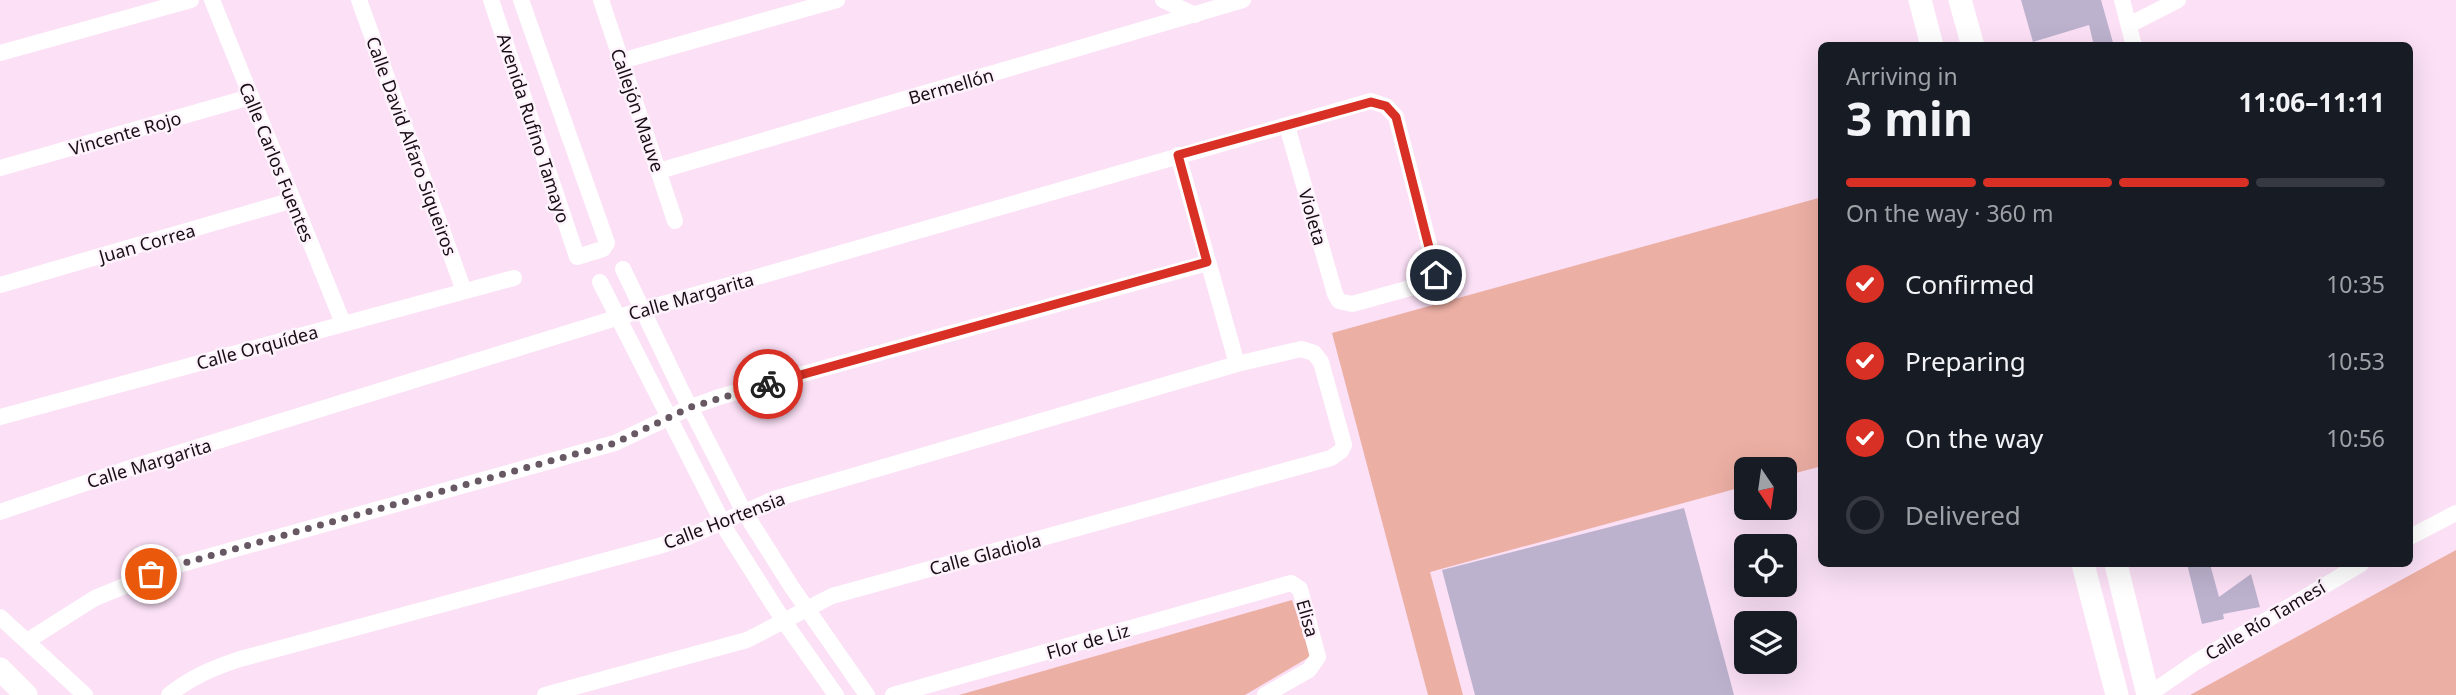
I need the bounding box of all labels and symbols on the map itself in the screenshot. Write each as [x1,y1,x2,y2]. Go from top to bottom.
street label: Avenida Rufino Tamayo [492,30,576,226]
street label: Calle David Alfaro Siqueiros [361,33,463,259]
street label: Callejón Mauve [606,45,670,175]
street label: Bermellón [906,62,996,110]
street label: Calle Carlos Fuentes [234,79,320,245]
street label: Vincente Rojo [66,106,184,160]
street label: Violeta [1294,186,1332,248]
street label: Juan Correa [94,218,198,269]
pin [1406,245,1466,305]
street label: Calle Margarita [626,267,756,325]
street label: Calle Orquídea [194,319,320,375]
courier [733,349,803,419]
street label: Calle Margarita [84,433,214,493]
north arrow [1734,457,1797,520]
street label: Calle Hortensia [660,486,788,554]
street label: Calle Gladiola [926,528,1044,580]
pin [121,544,181,604]
street label: Calle Río Tamesí [2201,575,2330,665]
street label: Elisa [1291,596,1325,640]
street label: Flor de Liz [1044,618,1132,664]

